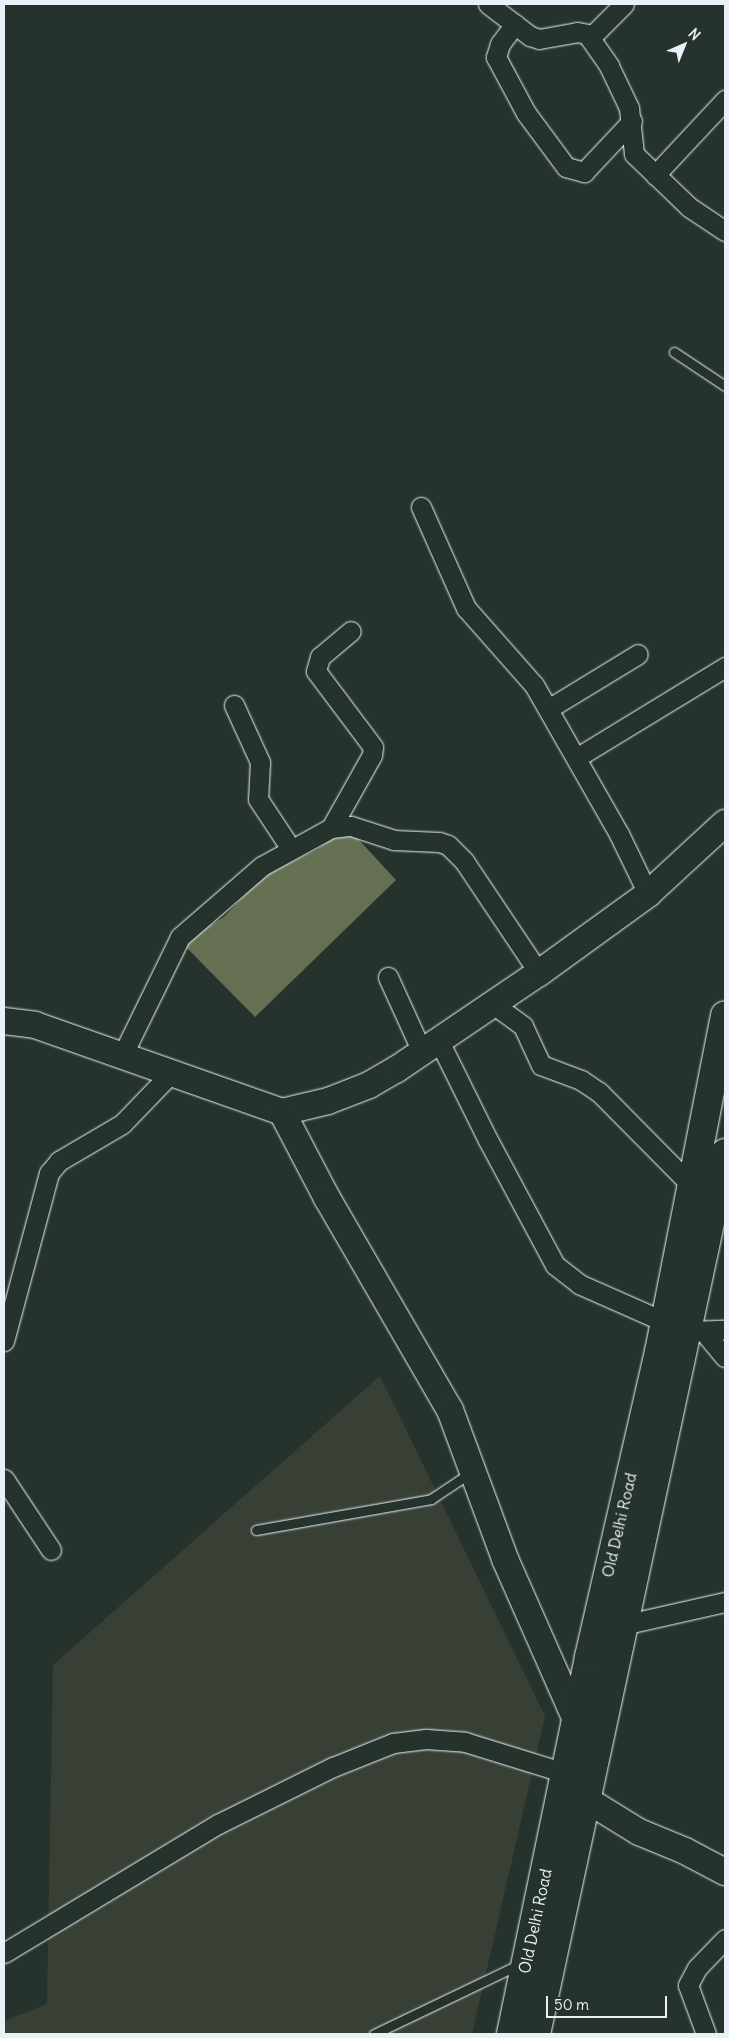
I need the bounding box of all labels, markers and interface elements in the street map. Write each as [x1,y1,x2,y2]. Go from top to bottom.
north arrow [659,20,709,70]
text: N [685,24,704,44]
street label: Old Delhi Road [598,1471,640,1579]
street label: Old Delhi Road [514,1867,556,1975]
scale bar [549,1986,670,2018]
text: 50 m [554,1995,589,2014]

